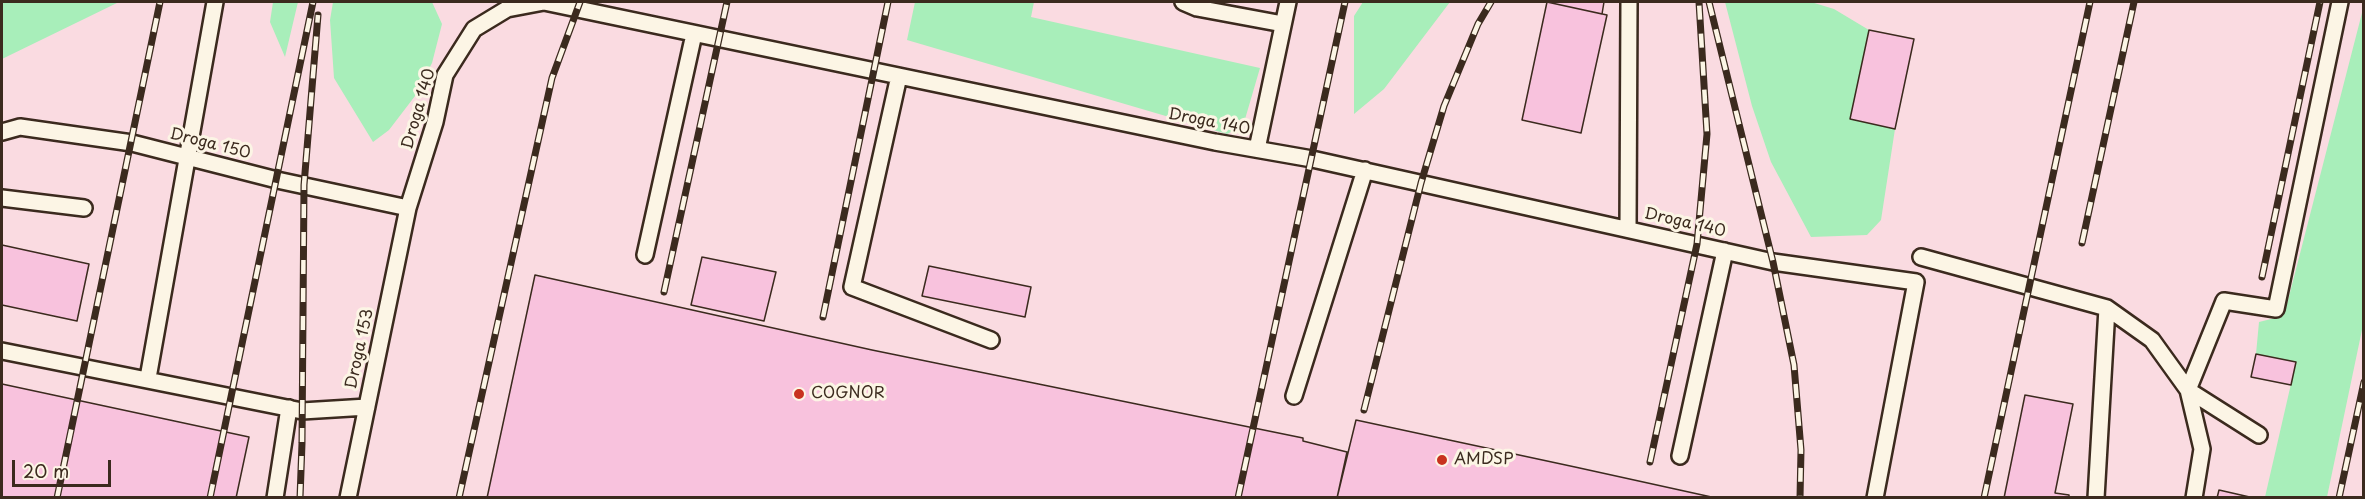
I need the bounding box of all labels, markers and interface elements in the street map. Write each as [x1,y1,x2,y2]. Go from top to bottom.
street label: Droga 140 [398,66,440,152]
street label: Droga 140 [1166,105,1252,139]
street label: Droga 150 [168,125,252,163]
street label: Droga 140 [1642,204,1728,242]
street label: Droga 153 [342,307,378,391]
place label: COGNOR [811,384,885,404]
marker: COGNOR [792,387,806,401]
scale bar [15,448,114,486]
place label: AMDSP [1454,450,1514,470]
marker: AMDSP [1435,453,1449,467]
text: 20 m [23,457,69,484]

